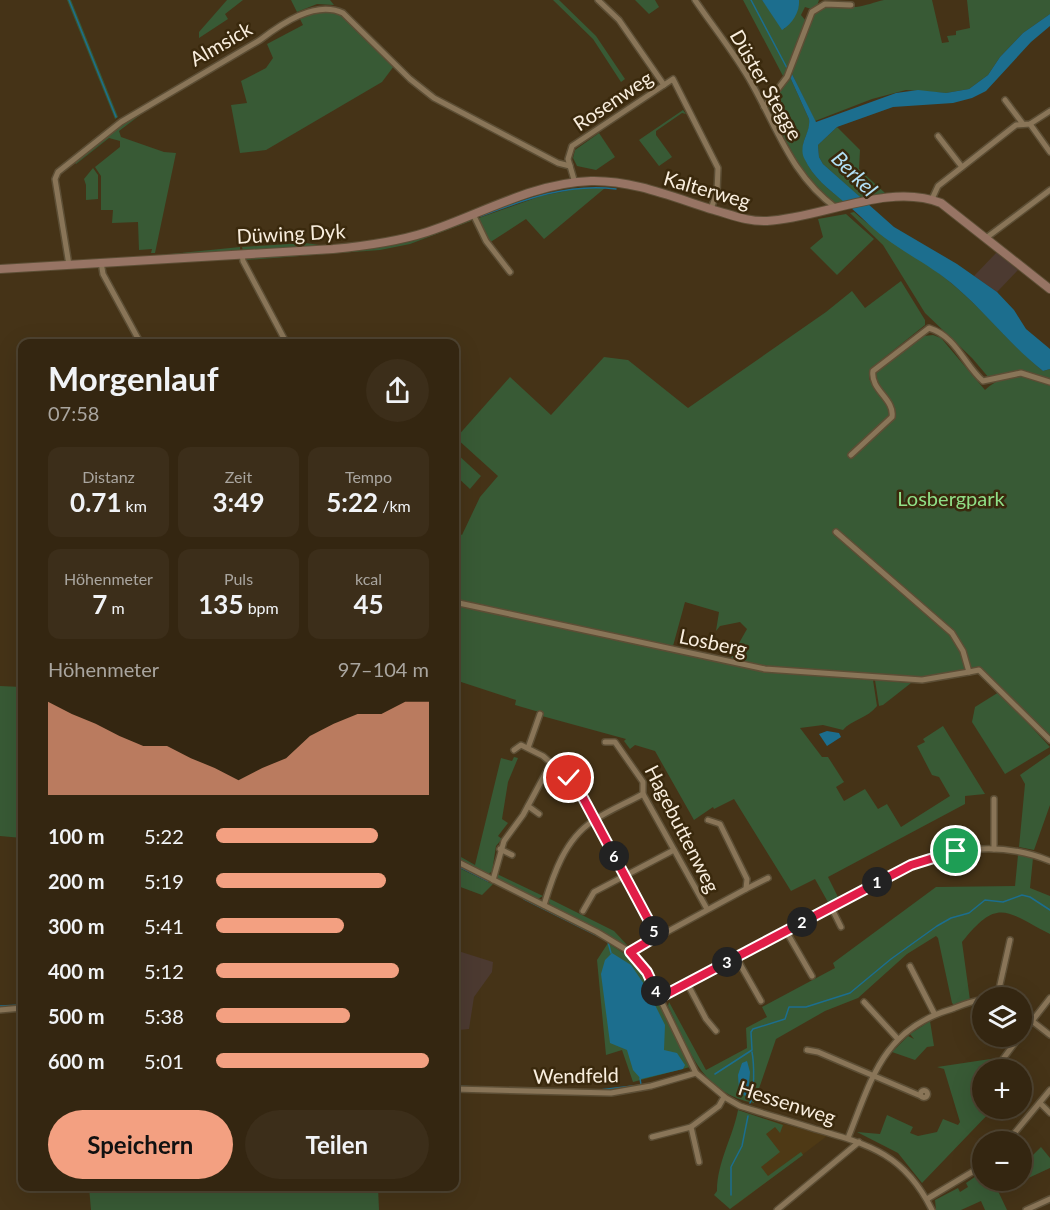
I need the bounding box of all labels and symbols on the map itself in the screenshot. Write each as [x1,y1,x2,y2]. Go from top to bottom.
street label: Almsick [185,15,257,70]
street label: Düster Stegge [726,25,808,144]
street label: Rosenweg [568,65,656,135]
water label: Berkel [827,145,883,201]
street label: Kalterweg [661,165,754,213]
street label: Düwing Dyk [236,218,347,248]
park label: Losbergpark [897,486,1006,510]
street label: Losberg [677,623,749,661]
pin [543,752,594,803]
street label: Hagebuttenweg [640,761,725,896]
pin [930,825,981,876]
pin: 6 [599,841,629,871]
pin: 1 [862,867,892,897]
pin: 2 [787,907,817,937]
pin: 5 [639,916,669,946]
pin: 3 [712,947,742,977]
pin: 4 [641,976,671,1006]
street label: Wendfeld [533,1062,619,1088]
street label: Hessenweg [736,1075,839,1129]

